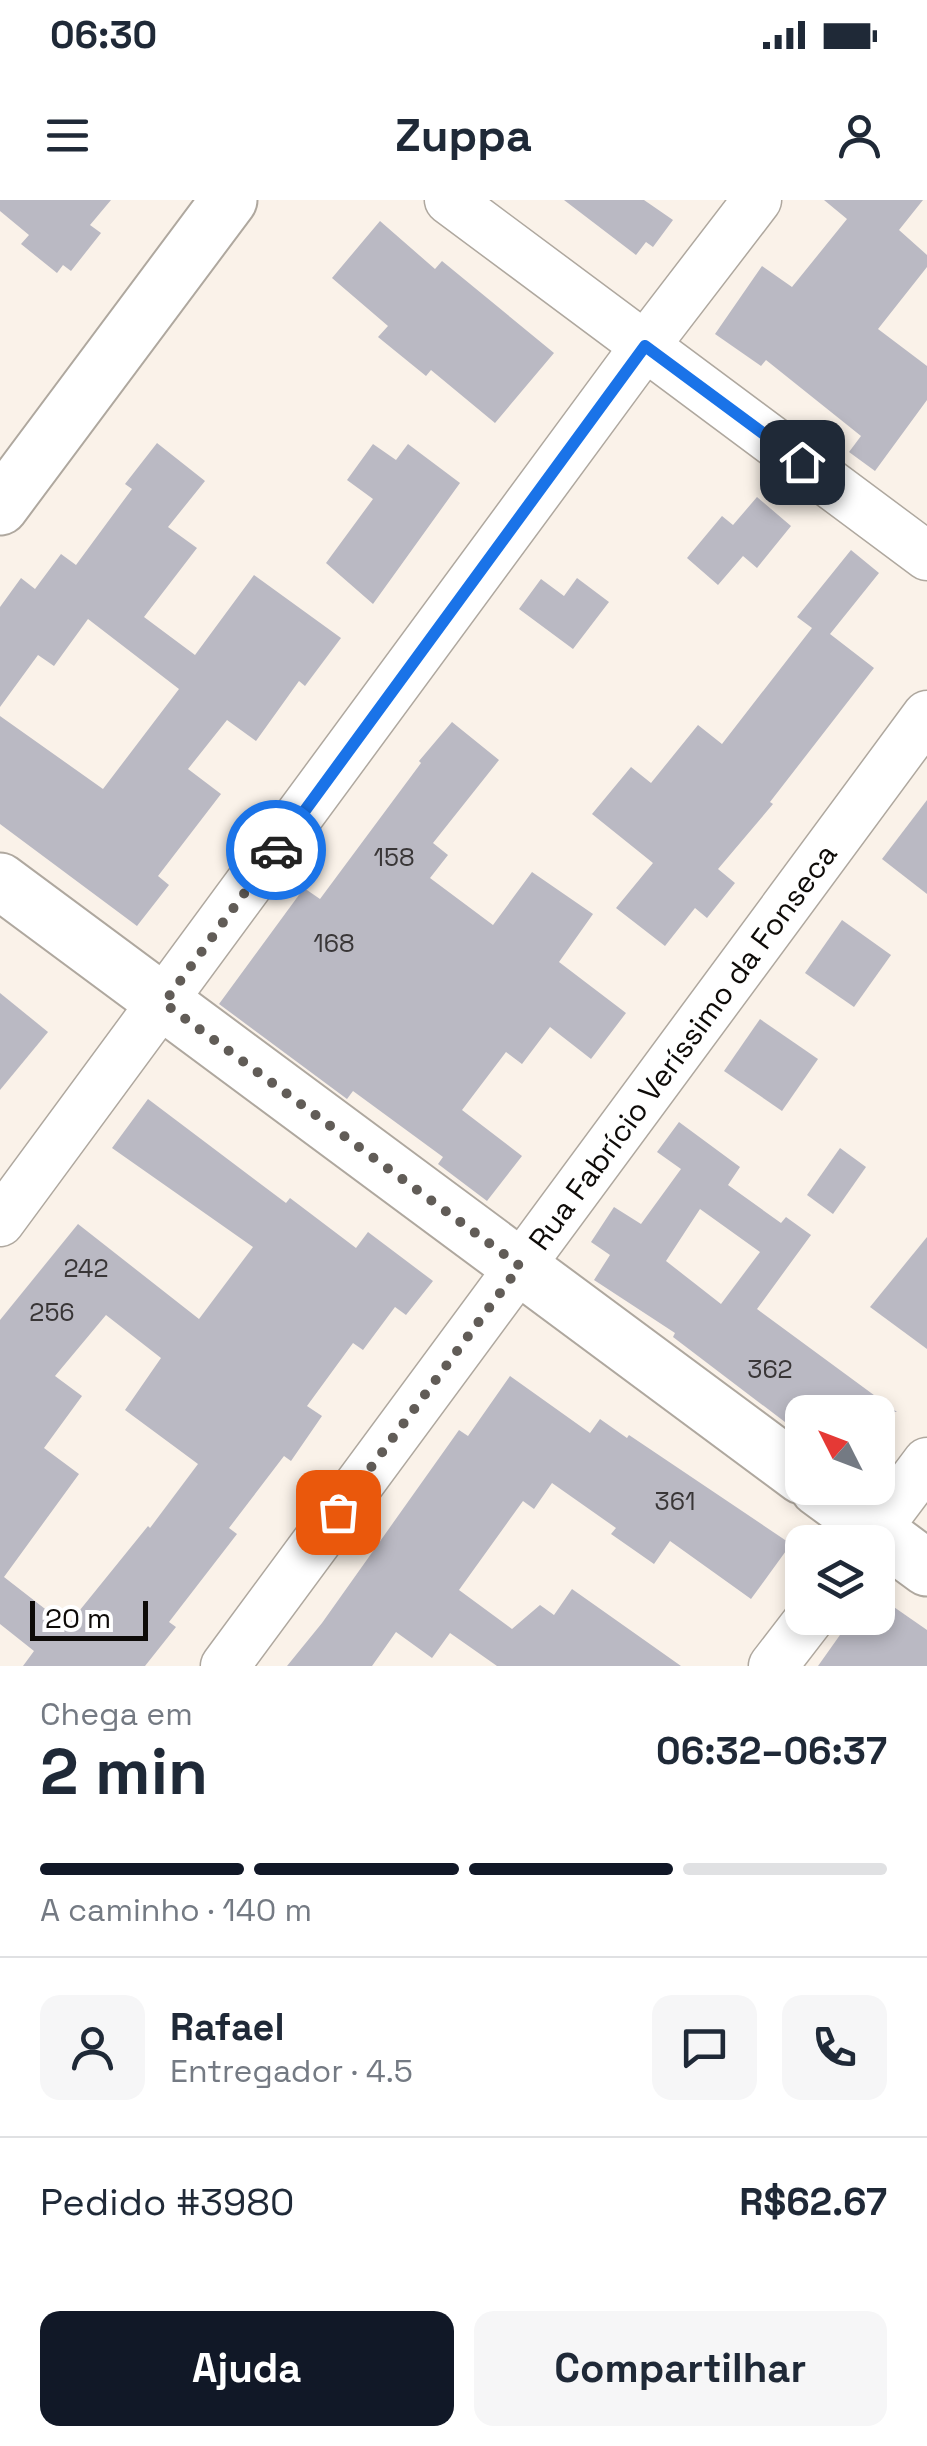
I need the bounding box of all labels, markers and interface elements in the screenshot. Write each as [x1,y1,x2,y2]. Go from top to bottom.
text: 06:30 [50,11,157,59]
text: Zuppa [395,107,532,164]
icon: menu [40,108,95,163]
icon: person [832,108,887,163]
pin [760,420,845,505]
icon: home [775,435,830,490]
courier [226,800,326,900]
icon: car [249,823,304,878]
street label: Rua Fabrício Veríssimo da Fonseca [519,836,845,1257]
house number: 158 [373,841,415,873]
house number: 168 [313,927,355,959]
house number: 242 [63,1252,109,1284]
house number: 256 [29,1296,75,1328]
house number: 362 [747,1353,793,1385]
north arrow [785,1395,895,1505]
map controls [785,1395,895,1635]
pin [296,1470,381,1555]
icon: bag [311,1485,366,1540]
house number: 361 [655,1485,695,1517]
button: layers [785,1525,895,1635]
scale bar [30,1596,148,1640]
text: 20 m [45,1600,111,1636]
text: Chega em [40,1694,193,1734]
text: 06:32–06:37 [656,1727,887,1775]
text: 2 min [40,1730,208,1813]
text: A caminho · 140 m [40,1890,312,1930]
button: person [40,1995,145,2100]
button: chat [652,1995,757,2100]
button: phone [782,1995,887,2100]
text: Rafael [170,2003,285,2051]
text: Entregador · 4.5 [170,2051,413,2091]
text: Pedido #3980 [40,2178,294,2226]
text: R$62.67 [739,2178,887,2226]
button: Ajuda [40,2311,454,2426]
button: Compartilhar [474,2311,887,2426]

